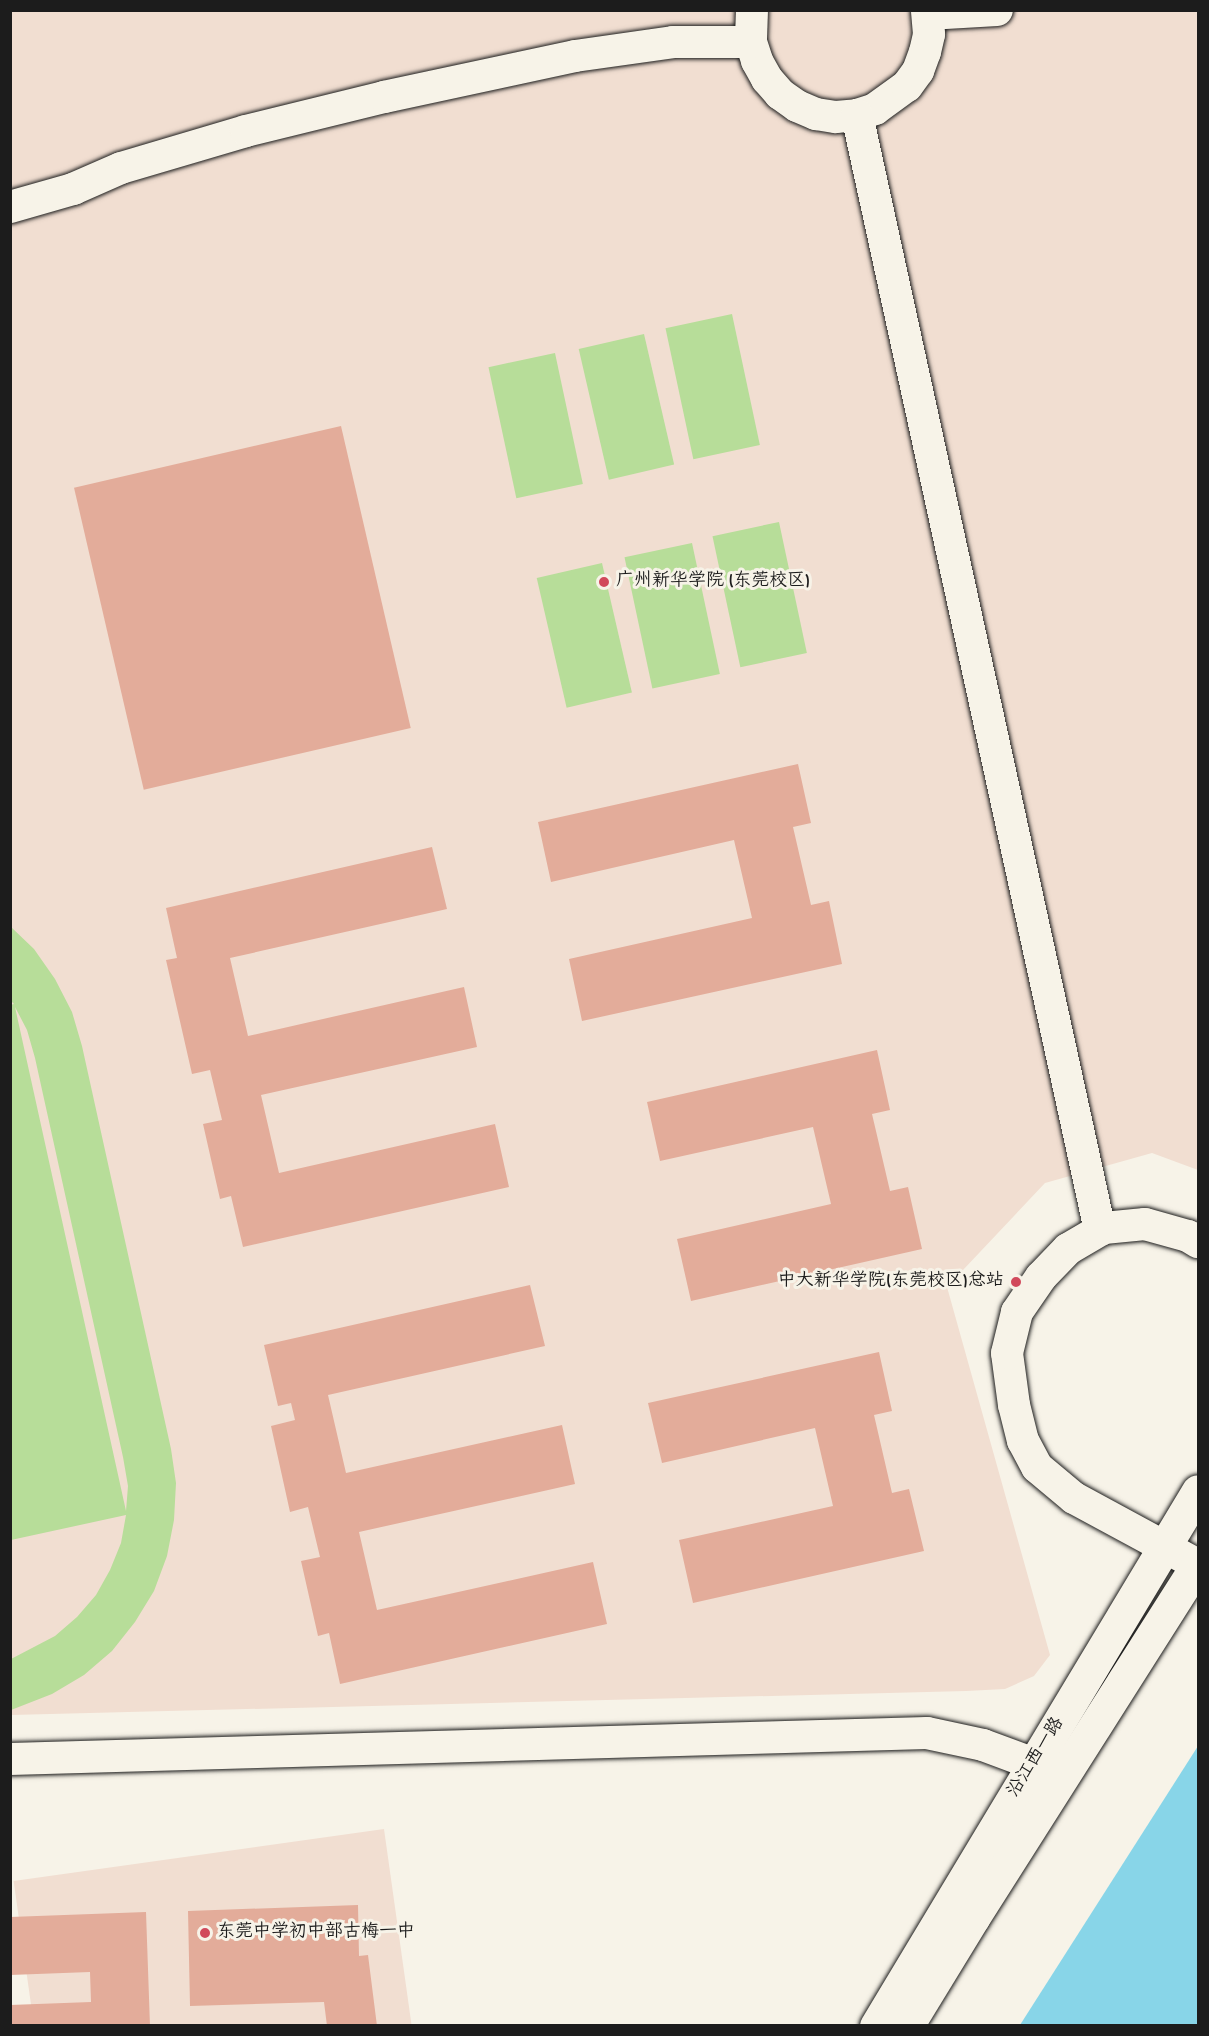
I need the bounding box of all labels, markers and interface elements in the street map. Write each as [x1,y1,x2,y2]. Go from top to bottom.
place label: 广州新华学院 (东莞校区) [616,571,810,593]
marker: 广州新华学院 (东莞校区) [597,575,611,589]
place label: 中大新华学院(东莞校区)总站 [778,1271,1004,1293]
marker: 中大新华学院(东莞校区)总站 [1009,1275,1023,1289]
street label: 沿江西一路 [1004,1714,1070,1802]
place label: 东莞中学初中部古梅一中 [217,1922,415,1944]
marker: 东莞中学初中部古梅一中 [198,1926,212,1940]

